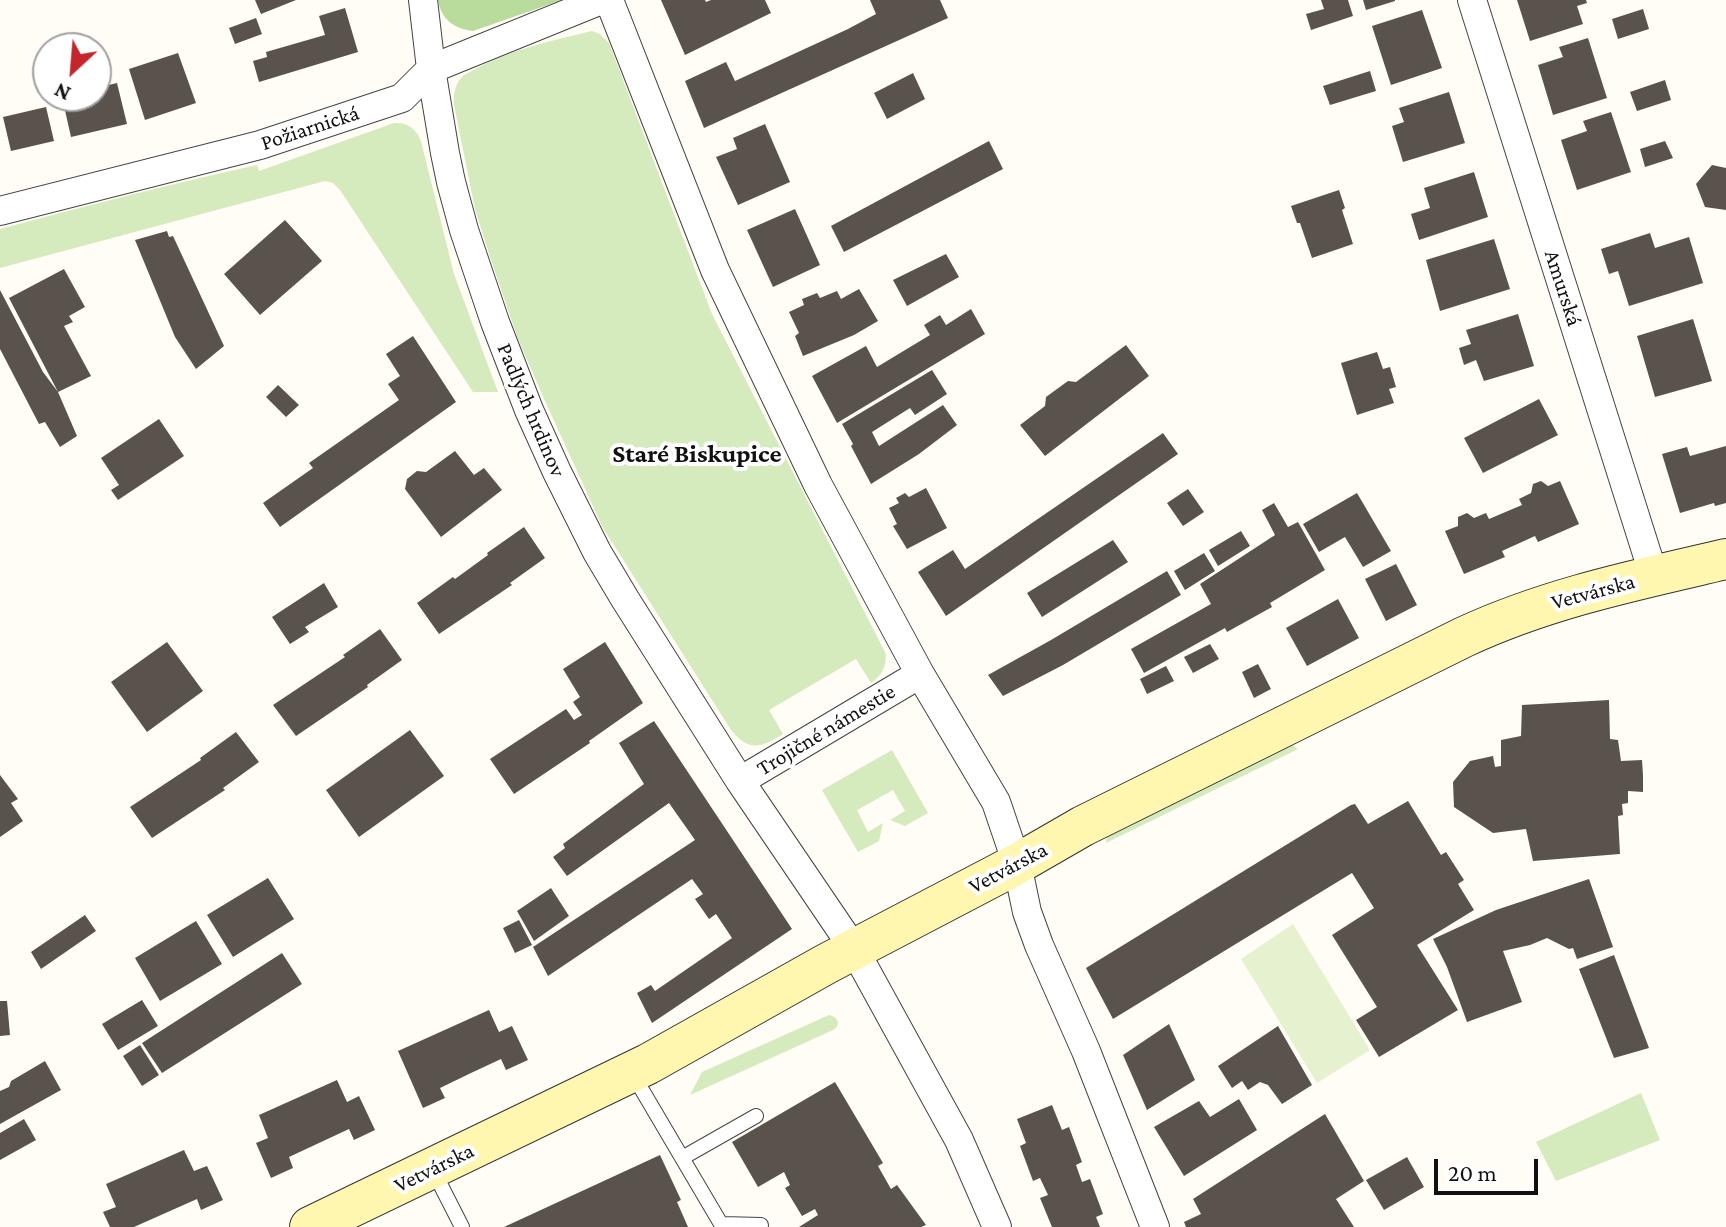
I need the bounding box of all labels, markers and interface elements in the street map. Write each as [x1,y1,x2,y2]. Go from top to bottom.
north arrow [32,32,112,112]
text: N [50,78,74,107]
street label: Požiarnická [258,100,362,156]
street label: Amurská [1538,246,1588,330]
street label: Padlých hrdinov [491,339,571,481]
district label: Staré Biskupice [612,438,782,470]
street label: Vetvárska [1548,568,1638,616]
street label: Trojičné námestie [752,678,900,782]
street label: Vetvárska [964,836,1052,900]
street label: Vetvárska [390,1137,478,1199]
scale bar [1438,1143,1542,1193]
text: 20 m [1448,1159,1497,1186]

